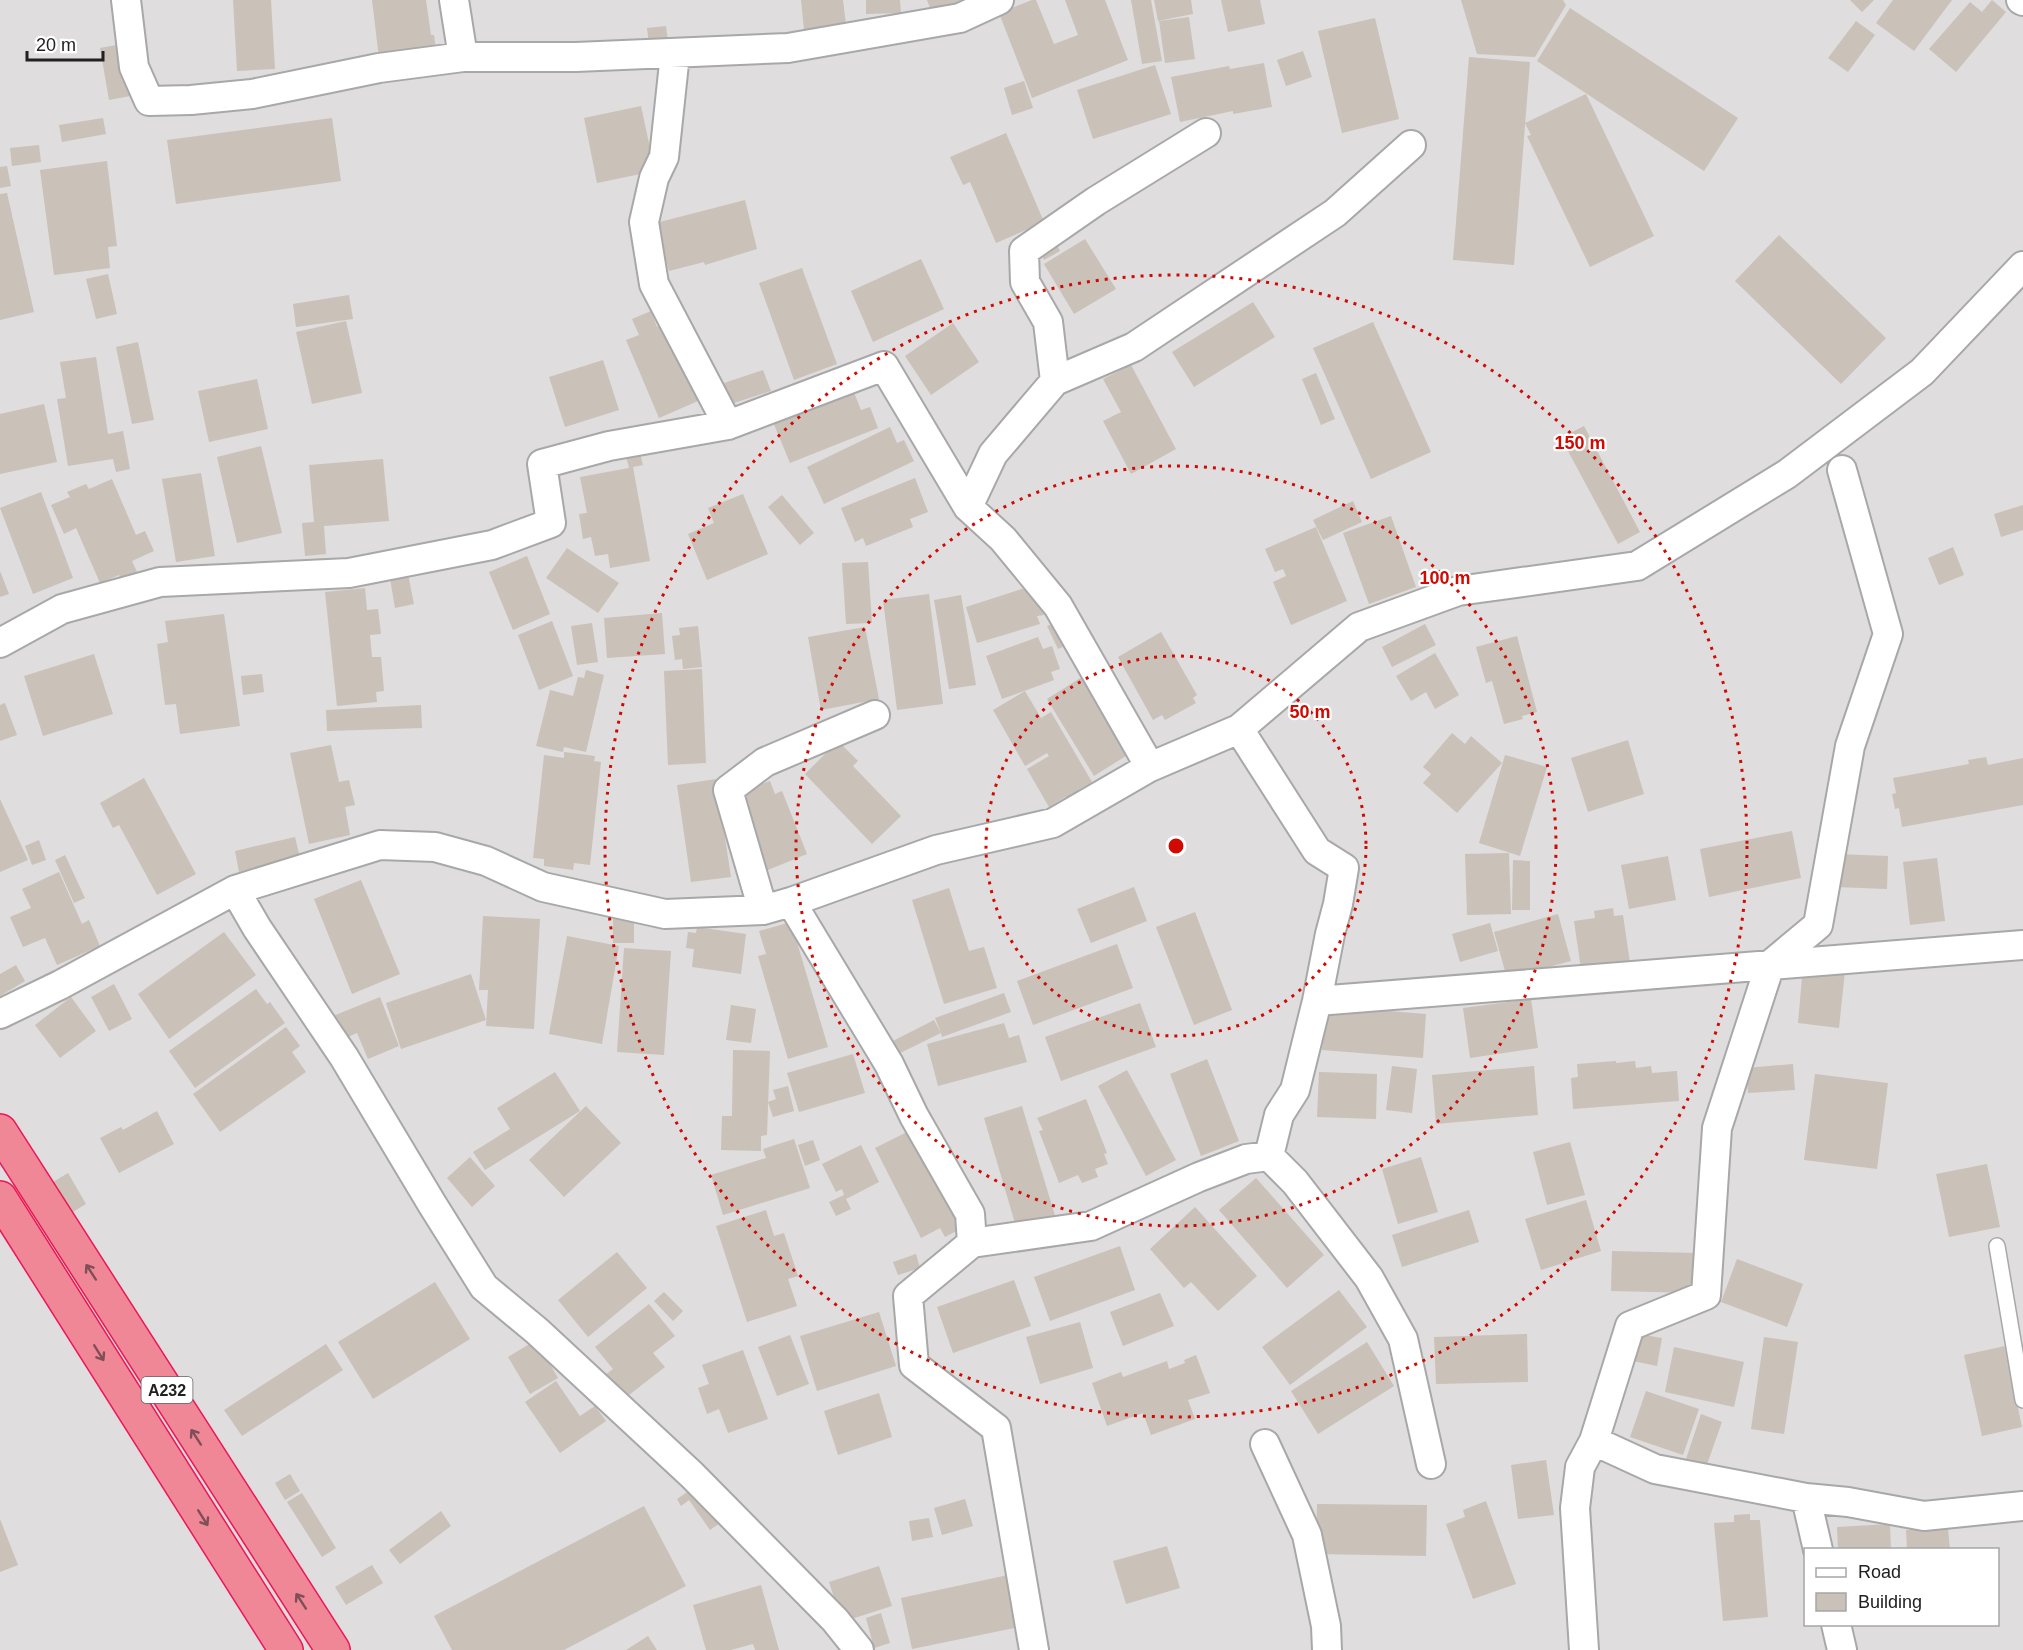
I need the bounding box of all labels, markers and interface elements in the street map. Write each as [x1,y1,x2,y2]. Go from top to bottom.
scale bar [27,24,104,62]
text: 20 m [36,35,76,55]
text: 150 m [1554,433,1606,453]
text: 100 m [1419,568,1471,588]
text: 50 m [1289,702,1331,722]
centre of rings [1166,836,1186,856]
one-way arrow [85,1265,97,1281]
one-way arrow [92,1345,105,1362]
road number: A232 [142,1377,192,1403]
one-way arrow [190,1428,203,1445]
one-way arrow [197,1509,209,1526]
legend [1804,1548,1999,1626]
text: Road [1858,1562,1901,1582]
text: Building [1858,1592,1922,1612]
one-way arrow [295,1593,307,1610]

